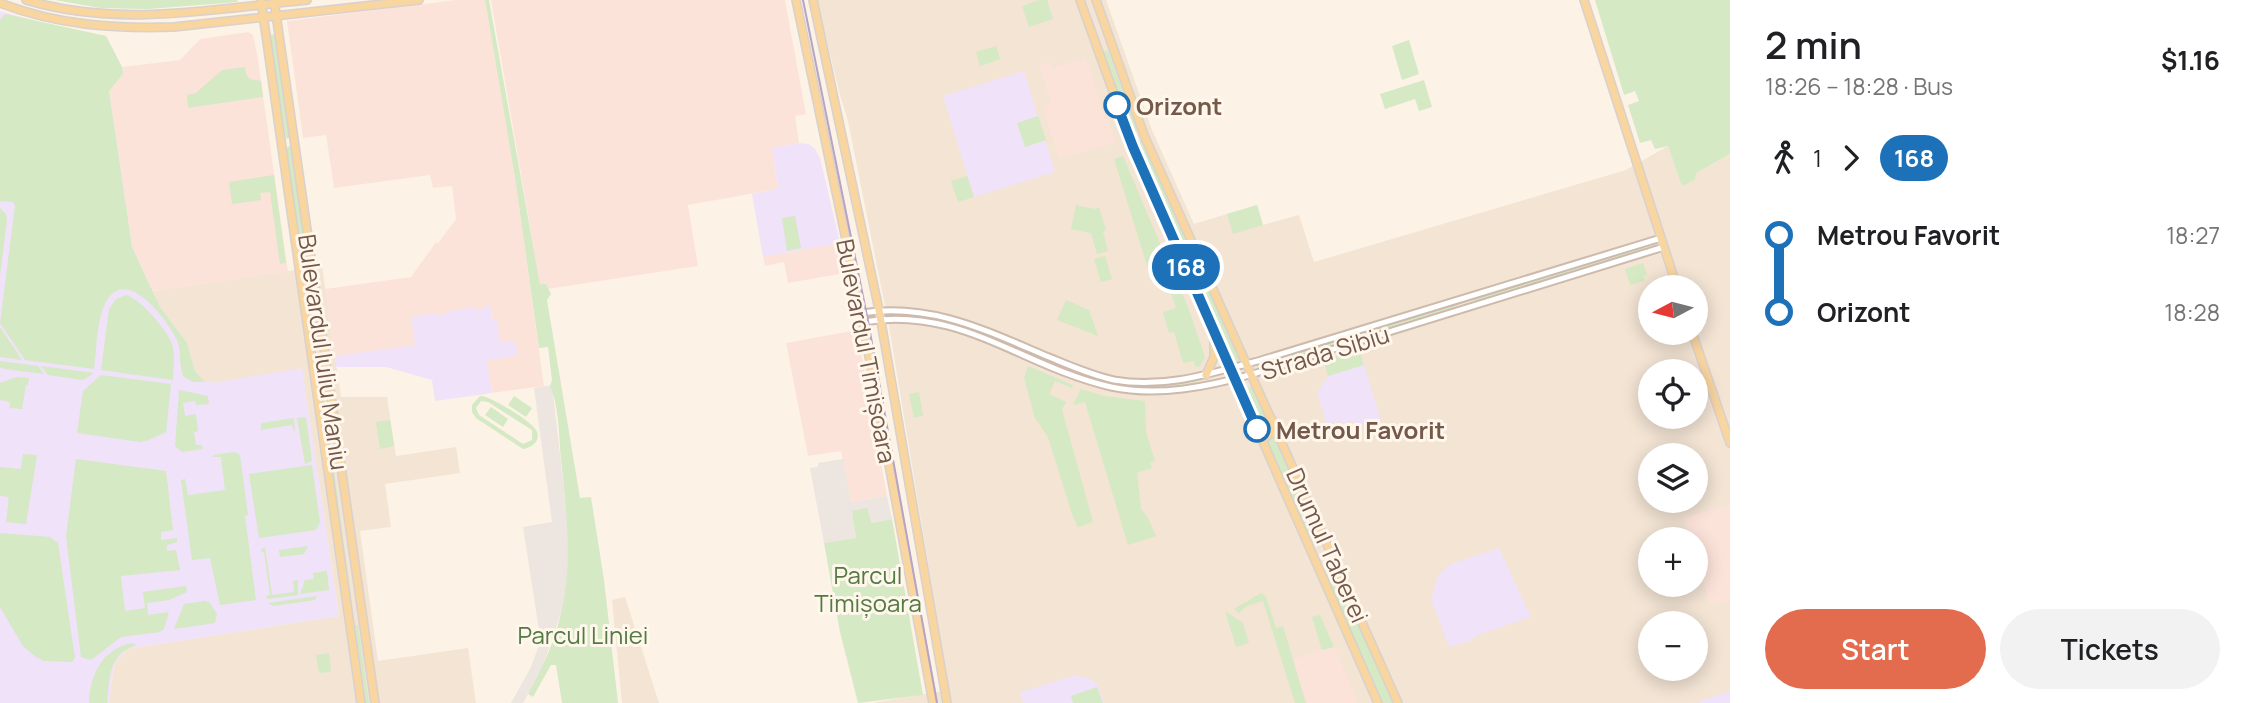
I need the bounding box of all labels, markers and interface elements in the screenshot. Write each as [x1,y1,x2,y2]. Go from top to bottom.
text: 2 min [1765,18,1862,70]
text: $1.16 [2161,42,2220,78]
text: 18:26 – 18:28 · Bus [1765,70,1953,102]
place label: Orizont [1136,89,1222,122]
marker: Orizont [1104,92,1130,118]
icon: walk [1765,139,1803,177]
icon: forward [1832,139,1870,177]
text: 168 [1894,141,1934,174]
text: 1 [1813,142,1822,174]
text: Metrou Favorit [1817,217,2000,253]
text: 18:27 [2166,219,2220,251]
street label: Bulevardul Iuliu Maniu [291,232,357,472]
street label: Bulevardul Timișoara [829,236,905,466]
line badge: 168 [1146,244,1226,290]
text: 168 [1166,250,1206,283]
north arrow [1638,275,1708,345]
map controls [1638,275,1708,681]
text: Orizont [1817,294,1911,330]
text: 18:28 [2164,296,2220,328]
street label: Strada Sibiu [1257,317,1393,387]
button: locate [1638,359,1708,429]
place label: Metrou Favorit [1276,413,1445,446]
marker: Metrou Favorit [1244,416,1270,442]
button: layers [1638,443,1708,513]
street label: Drumul Taberei [1279,462,1377,628]
button: + [1638,527,1708,597]
park label: Parcul Timișoara [814,558,922,619]
button: Start [1765,609,1986,689]
button: Tickets [2000,609,2220,689]
button: − [1638,611,1708,681]
park label: Parcul Liniei [518,618,648,651]

